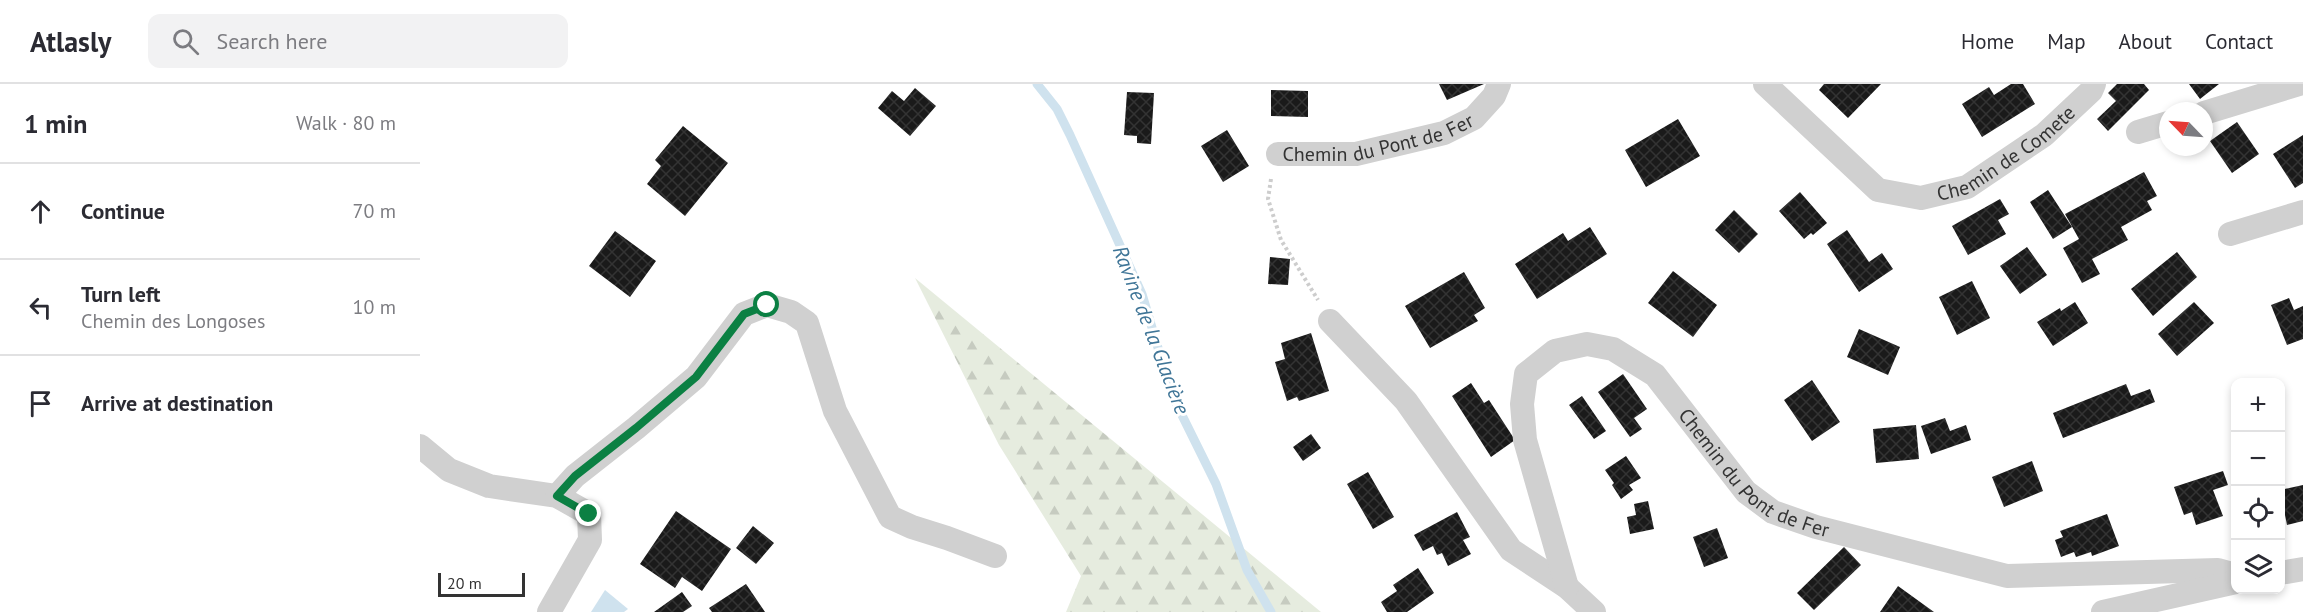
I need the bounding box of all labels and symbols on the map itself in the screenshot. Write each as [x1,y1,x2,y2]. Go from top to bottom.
street label: Chemin de Comete [1934,100,2080,207]
north arrow [2159,102,2213,156]
street label: Chemin du Pont de Fer [1282,107,1478,167]
water label: Ravine de la Glacière [1107,242,1196,418]
route start [753,291,779,317]
street label: Chemin du Pont de Fer [1673,403,1832,543]
route end [575,500,601,526]
scale bar [438,570,525,598]

